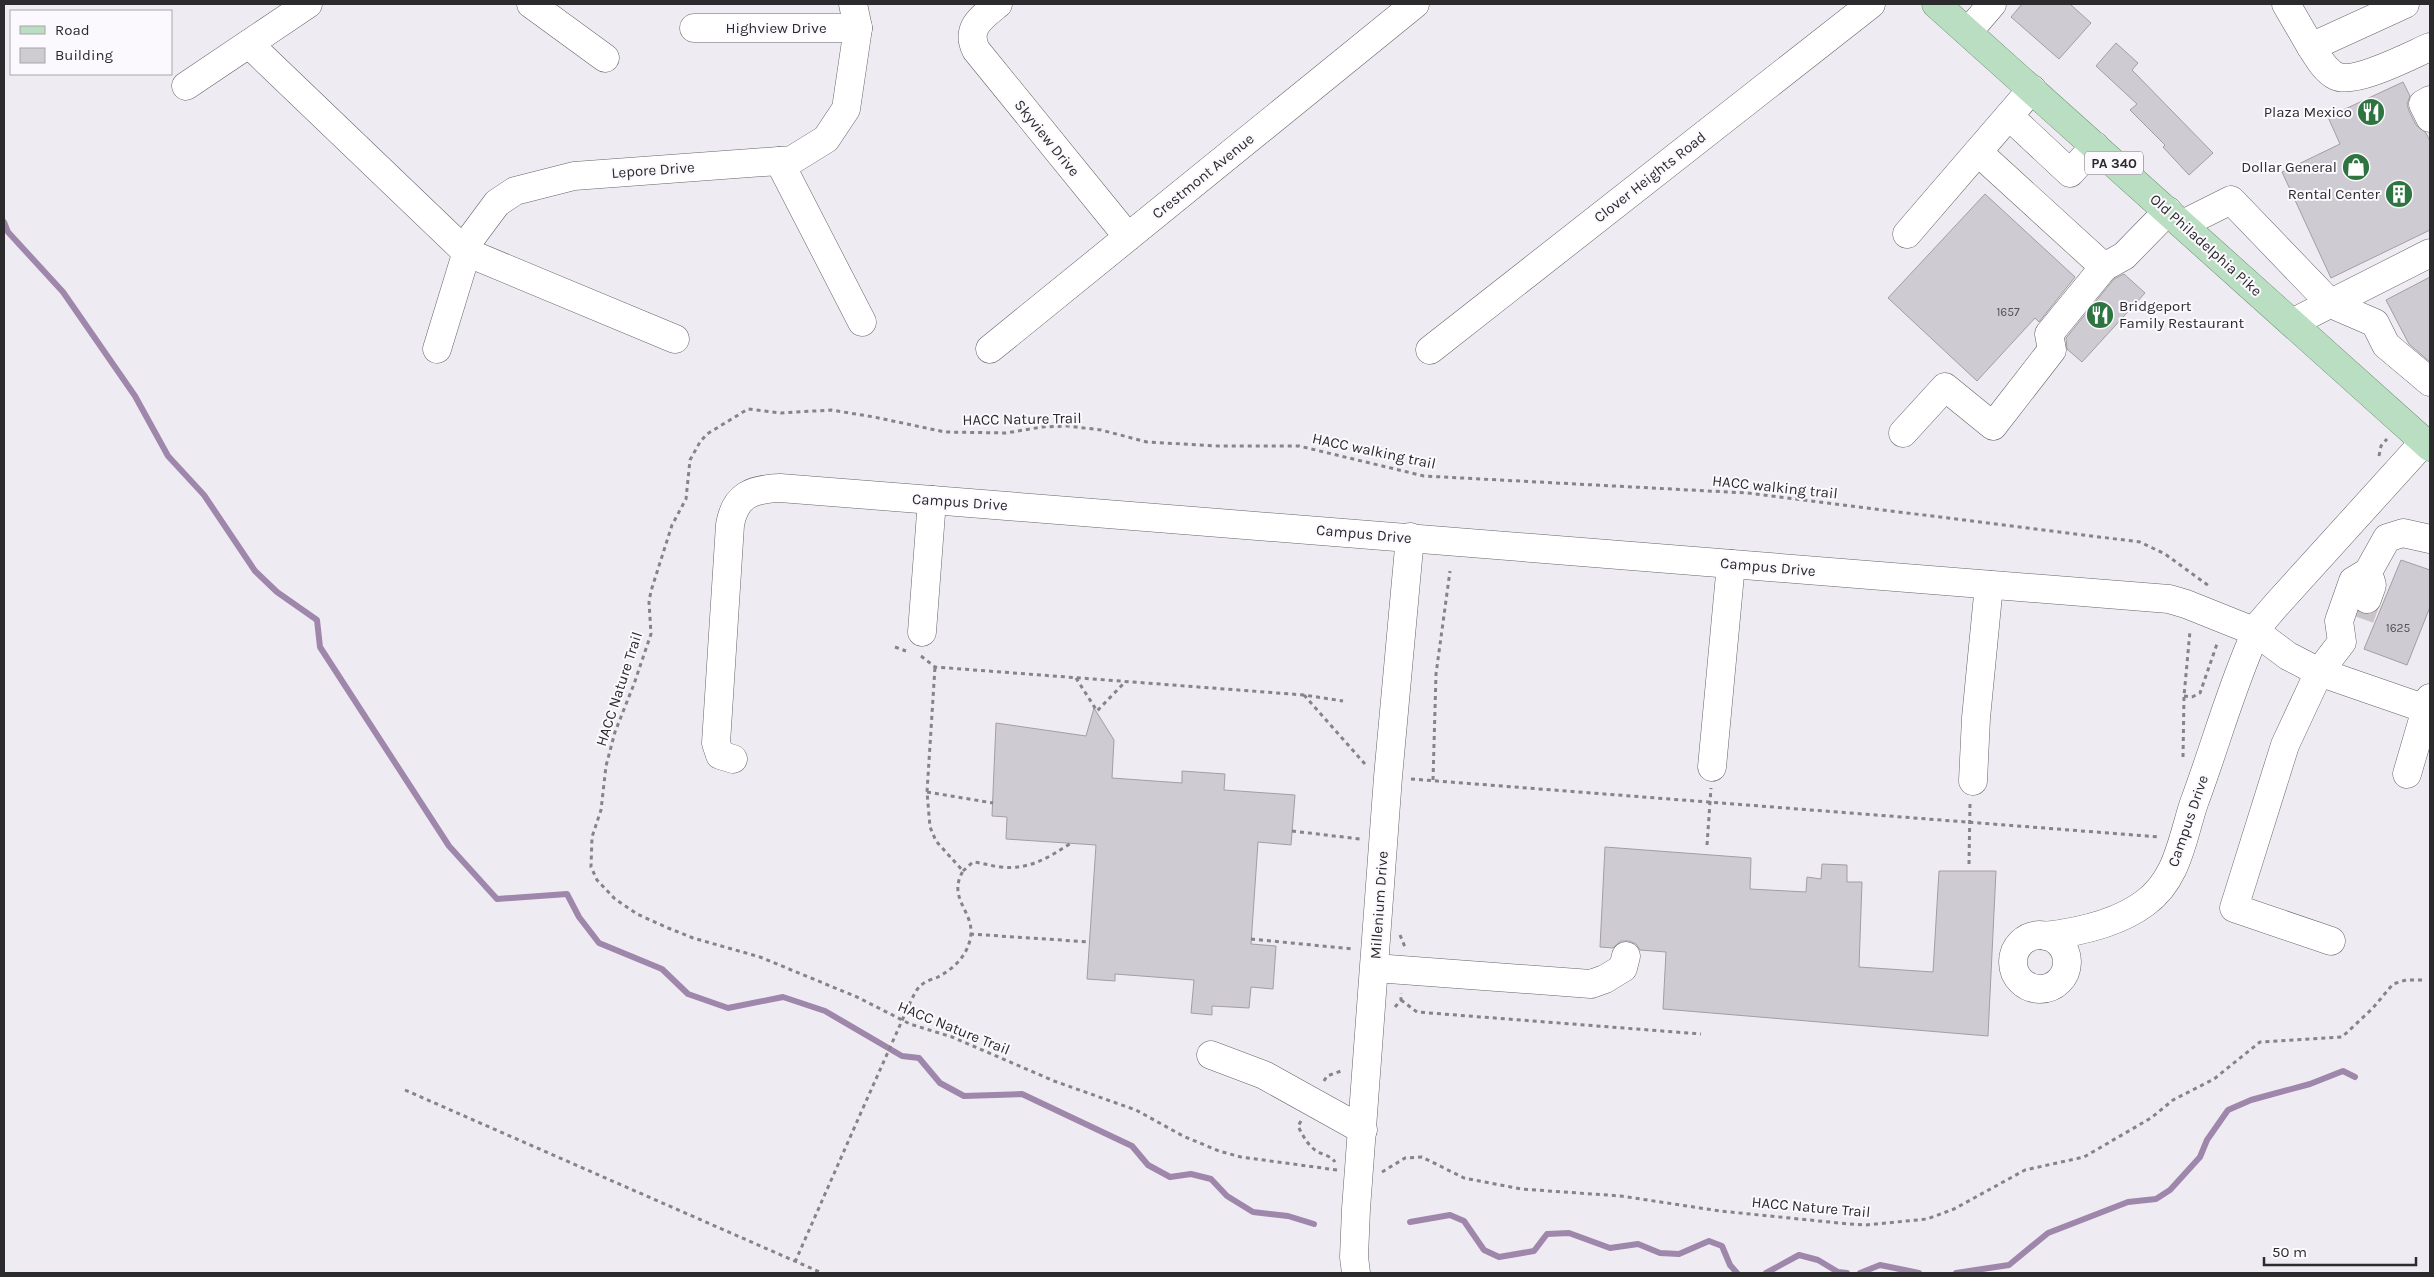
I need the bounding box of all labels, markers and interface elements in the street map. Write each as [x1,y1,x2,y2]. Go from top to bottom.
legend [10,10,172,75]
street label: Highview Drive [725,19,827,37]
text: Road [55,21,90,39]
text: Building [55,46,113,64]
street label: Skyview Drive [1011,96,1083,180]
restaurant icon: Plaza Mexico [2356,97,2386,127]
place label: Plaza Mexico [2264,103,2352,121]
street label: Clover Heights Road [1590,128,1710,226]
street label: Crestmont Avenue [1148,129,1258,223]
road number: PA 340 [2085,152,2143,174]
shop icon: Dollar General [2341,152,2371,182]
street label: Lepore Drive [611,158,695,182]
place label: Dollar General [2241,158,2337,176]
building icon: Rental Center [2384,179,2414,209]
place label: Rental Center [2288,185,2381,203]
street label: Old Philadelphia Pike [2146,190,2266,300]
place label: Bridgeport Family Restaurant [2119,297,2244,332]
restaurant icon: Bridgeport Family Restaurant [2085,300,2115,330]
house number: 1657 [1996,305,2020,319]
street label: HACC Nature Trail [962,409,1082,429]
street label: HACC walking trail [1311,429,1437,473]
street label: HACC walking trail [1711,471,1839,503]
street label: Campus Drive [912,490,1008,514]
street label: Campus Drive [1315,521,1413,547]
street label: Campus Drive [1719,554,1817,580]
house number: 1625 [2386,621,2411,635]
street label: HACC Nature Trail [592,629,646,749]
street label: Campus Drive [2164,773,2212,869]
street label: Millenium Drive [1366,850,1392,960]
street label: HACC Nature Trail [895,997,1013,1059]
street label: HACC Nature Trail [1751,1193,1871,1221]
scale bar [2264,1234,2416,1266]
text: 50 m [2272,1243,2307,1261]

